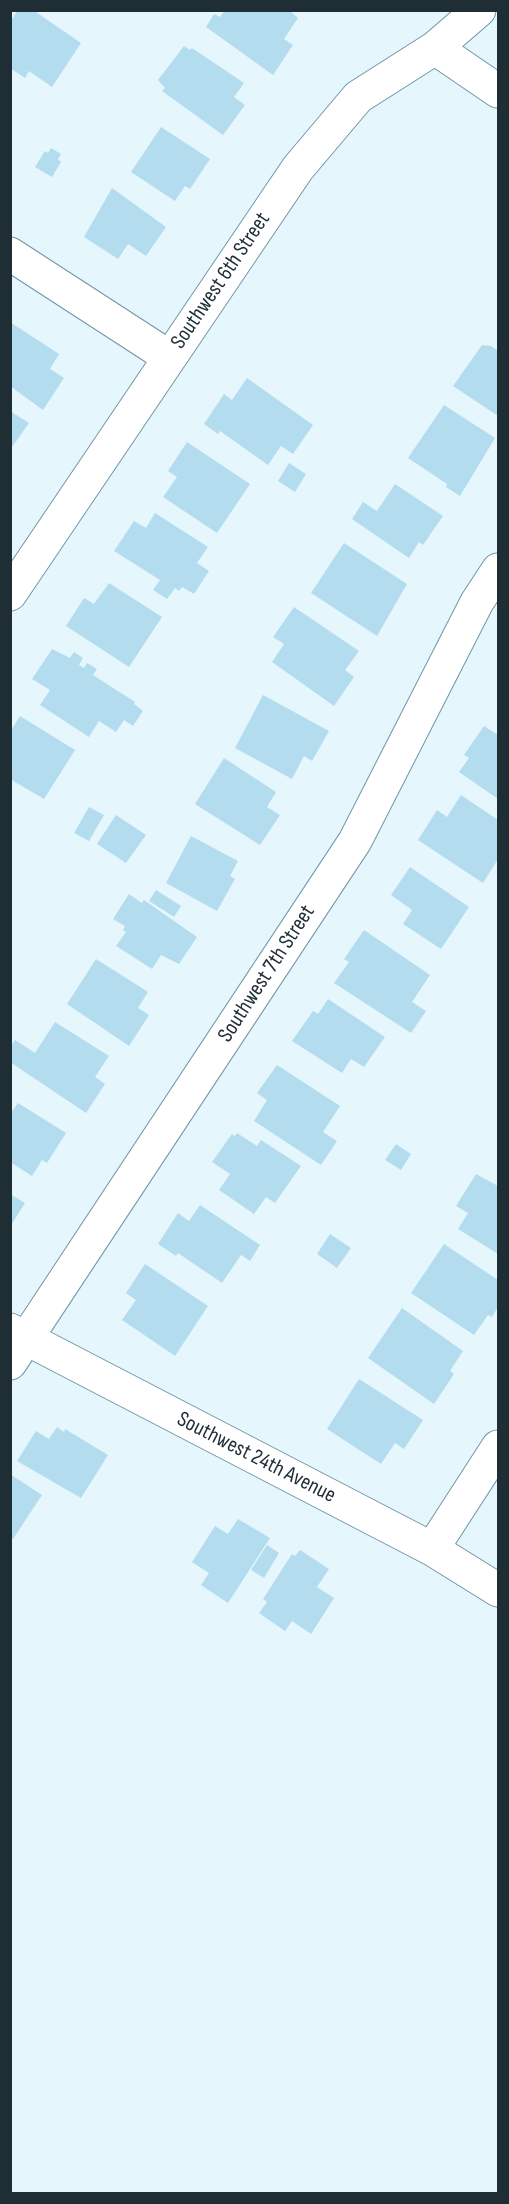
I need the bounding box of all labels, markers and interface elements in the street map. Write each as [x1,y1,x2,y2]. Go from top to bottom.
street label: Southwest 6th Street [166,208,276,354]
street label: Southwest 7th Street [213,901,321,1047]
street label: Southwest 24th Avenue [172,1407,340,1509]

